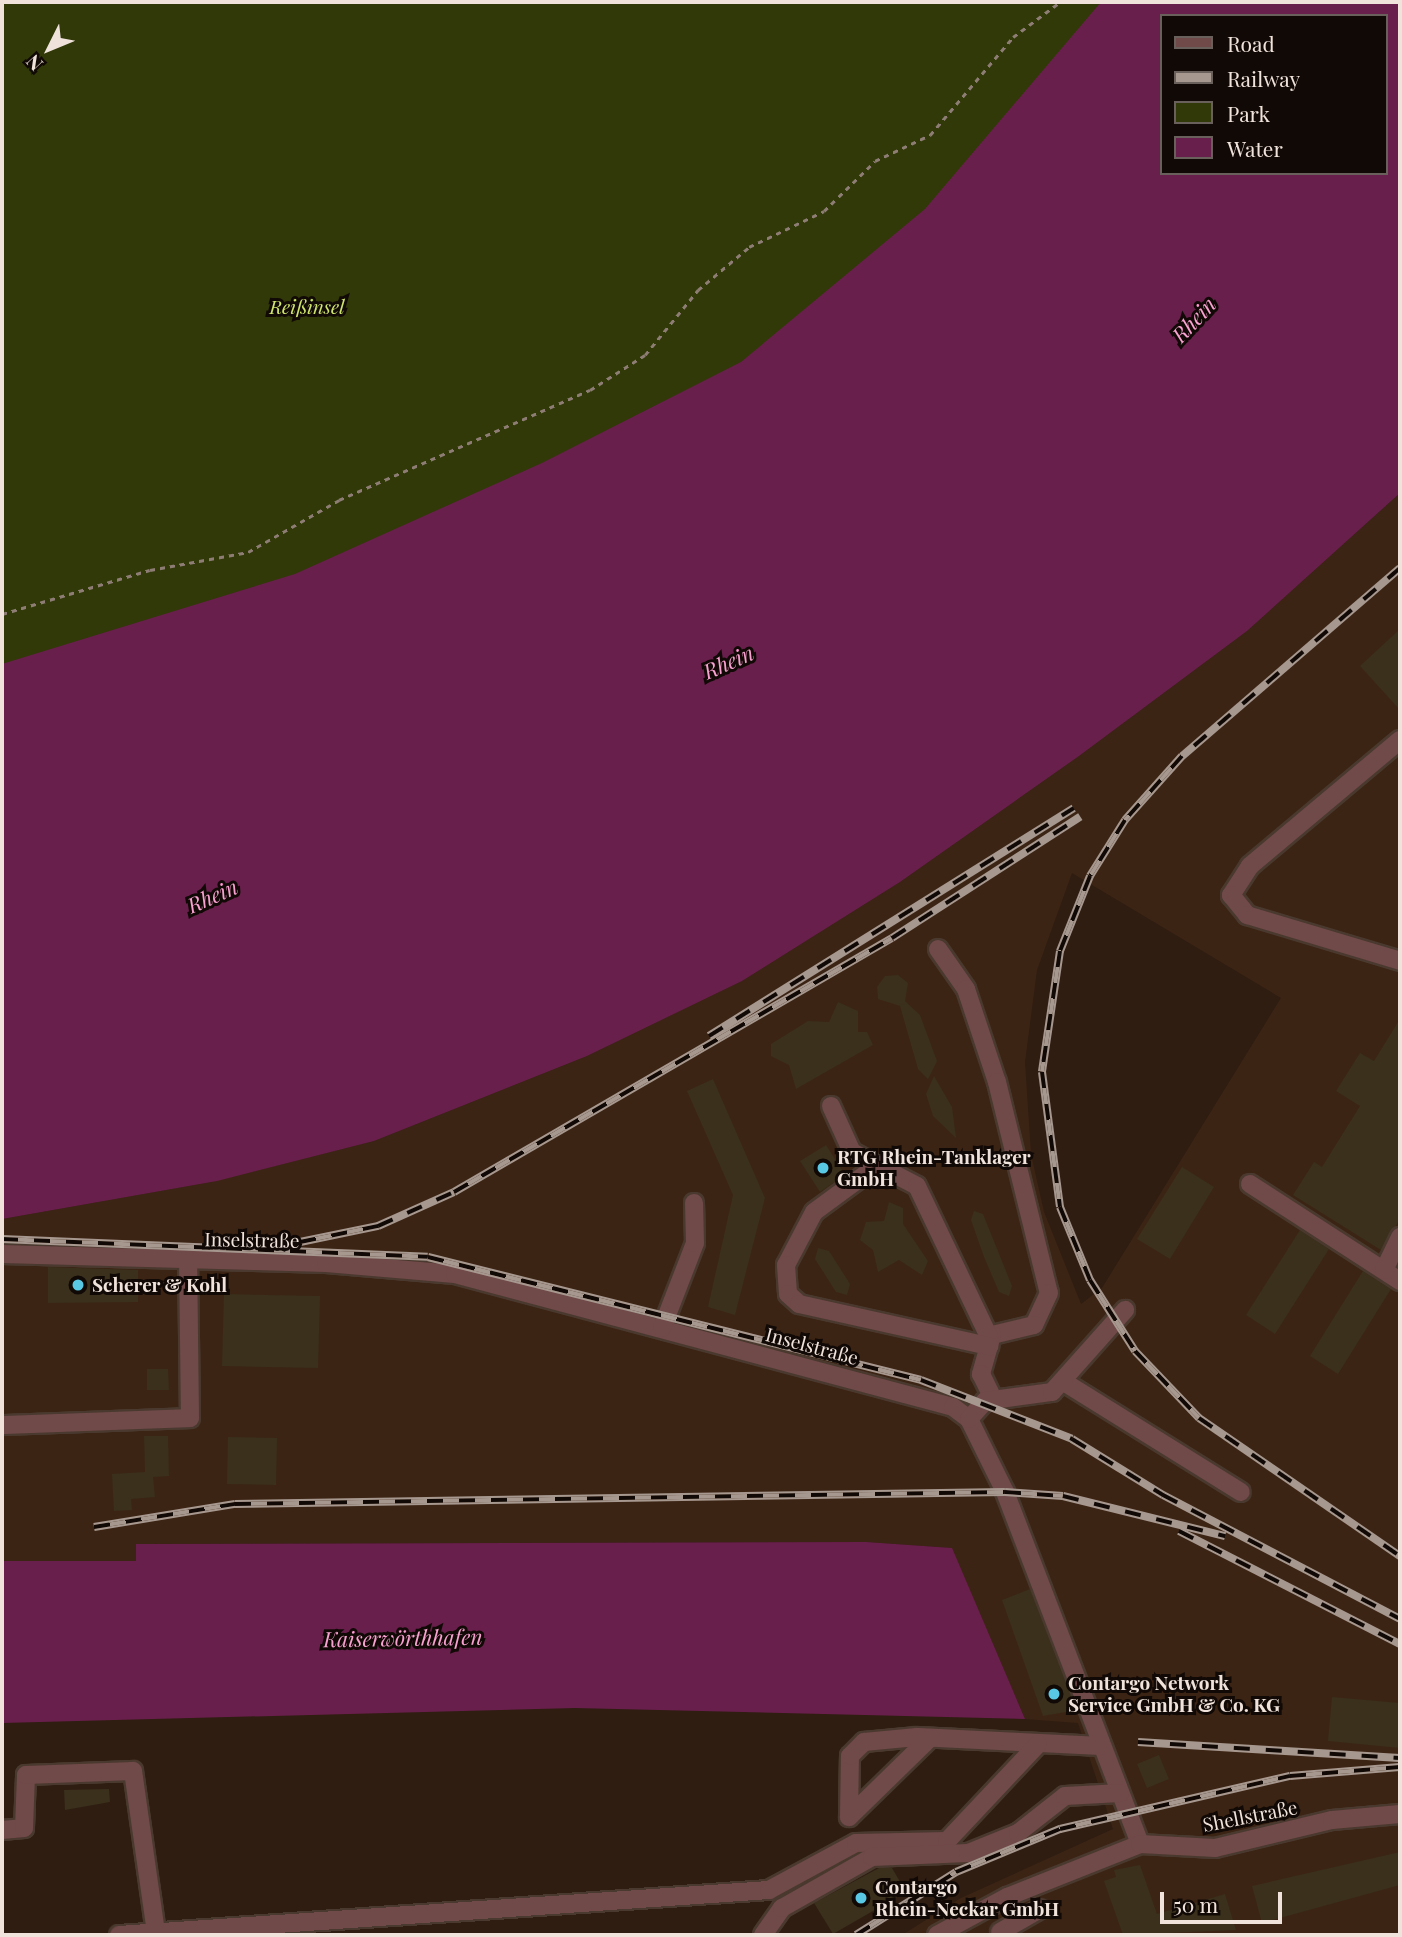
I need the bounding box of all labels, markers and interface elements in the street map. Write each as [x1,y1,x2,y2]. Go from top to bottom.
north arrow [14,14,84,84]
legend [1160,14,1388,175]
text: Road [1227,29,1275,57]
text: N [19,49,48,77]
text: Railway [1227,64,1300,92]
text: Park [1227,99,1270,127]
text: Water [1227,134,1283,162]
water label: Rhein [1166,291,1220,347]
park label: Reißinsel [269,296,345,318]
water label: Rhein [699,639,757,683]
water label: Rhein [183,873,241,917]
place label: RTG Rhein-Tanklager GmbH [837,1146,1031,1190]
marker: RTG Rhein-Tanklager GmbH [815,1160,831,1176]
street label: Inselstraße [204,1228,300,1252]
place label: Scherer & Kohl [92,1274,228,1296]
marker: Scherer & Kohl [70,1277,86,1293]
street label: Inselstraße [763,1323,861,1369]
water label: Kaiserwörthhafen [323,1623,483,1651]
place label: Contargo Network Service GmbH & Co. KG [1068,1672,1280,1716]
marker: Contargo Network Service GmbH & Co. KG [1046,1686,1062,1702]
street label: Shellstraße [1201,1796,1299,1836]
place label: Contargo Rhein-Neckar GmbH [875,1876,1059,1920]
scale bar [1164,1878,1286,1922]
marker: Contargo Rhein-Neckar GmbH [853,1890,869,1906]
text: 50 m [1173,1890,1218,1918]

